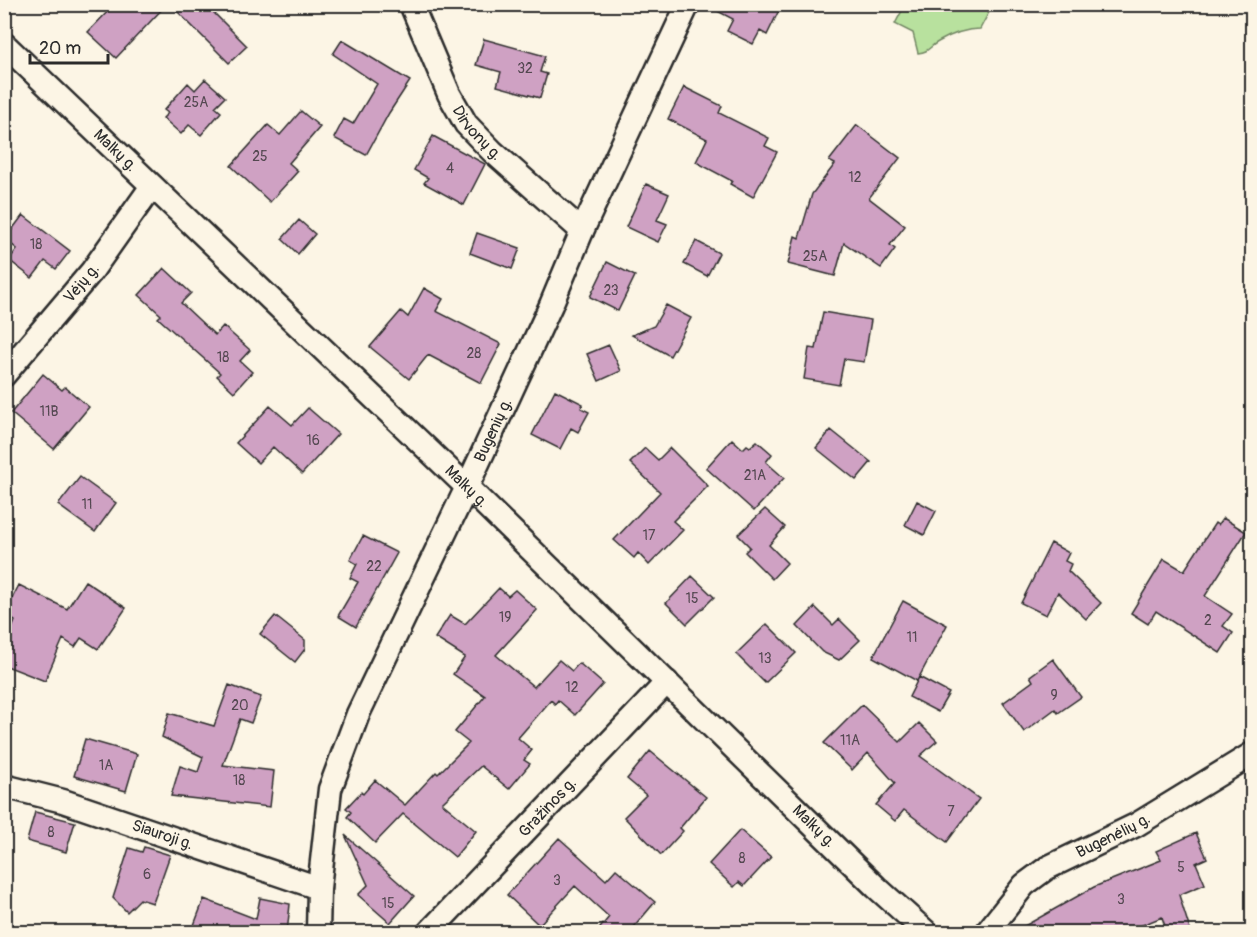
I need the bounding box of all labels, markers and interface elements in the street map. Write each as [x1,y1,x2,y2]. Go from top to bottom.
scale bar [30,27,108,65]
text: 20 m [39,37,81,60]
house number: 32 [517,60,533,77]
house number: 25A [184,94,208,111]
street label: Dirvonų g. [448,102,506,165]
street label: Malkų g. [89,125,141,176]
house number: 25 [252,148,268,165]
house number: 4 [446,160,454,177]
house number: 12 [848,169,862,186]
house number: 18 [30,236,42,253]
house number: 25A [803,248,827,265]
street label: Vėjų g. [59,260,104,307]
house number: 23 [603,282,619,299]
house number: 28 [467,345,481,362]
house number: 18 [217,349,229,366]
street label: Bugenių g. [470,395,517,465]
house number: 11B [40,403,59,420]
house number: 16 [306,432,320,449]
street label: Malkų g. [440,461,492,512]
house number: 21A [744,467,766,484]
house number: 11 [82,496,92,513]
house number: 17 [643,527,656,544]
house number: 22 [366,558,382,575]
house number: 15 [685,590,699,607]
house number: 19 [499,609,511,626]
house number: 2 [1204,612,1212,629]
house number: 11 [907,629,917,646]
house number: 13 [758,650,772,667]
house number: 12 [565,679,579,696]
house number: 9 [1050,687,1058,704]
house number: 20 [231,697,249,714]
house number: 11A [840,732,860,749]
house number: 1A [99,757,113,774]
house number: 18 [233,772,245,789]
street label: Gražinos g. [514,773,581,841]
street label: Malkų g. [788,801,840,852]
house number: 7 [947,803,955,820]
street label: Bugenėlių g. [1073,809,1154,862]
street label: Siauroji g. [129,815,196,854]
house number: 8 [47,824,55,841]
house number: 8 [738,850,746,867]
house number: 5 [1177,859,1185,876]
house number: 6 [143,866,151,883]
house number: 3 [553,872,561,889]
house number: 3 [1117,891,1125,908]
house number: 15 [381,895,395,912]

